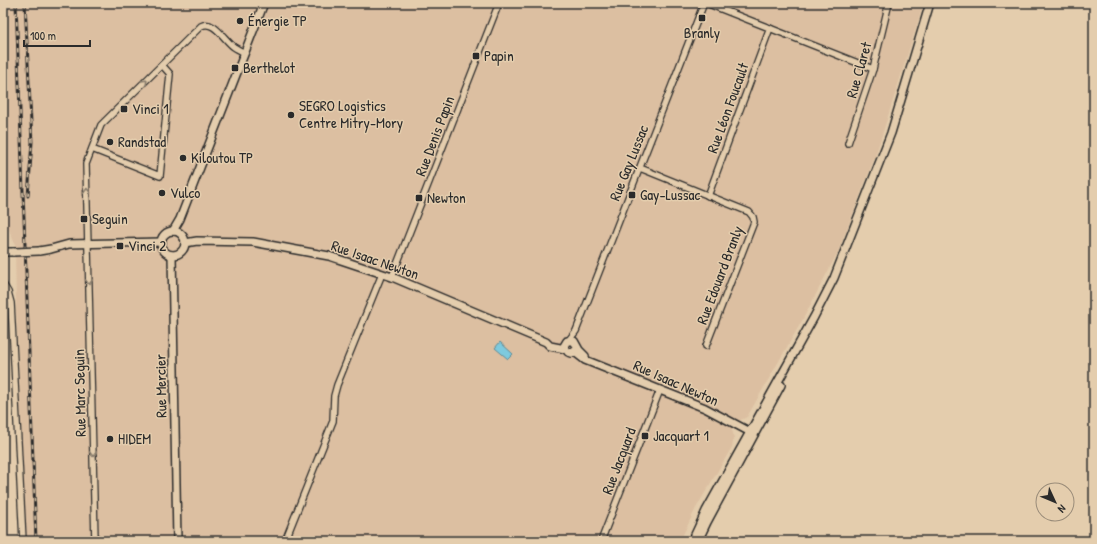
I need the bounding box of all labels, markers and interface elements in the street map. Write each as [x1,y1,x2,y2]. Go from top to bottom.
place label: Énergie TP [248,10,307,31]
marker: Branly [697,13,707,23]
marker: Énergie TP [235,16,245,26]
scale bar [24,22,90,48]
place label: Branly [684,22,720,43]
text: 100 m [30,27,56,44]
street label: Rue Claret [841,39,877,100]
place label: Papin [484,45,514,66]
marker: Papin [471,51,481,61]
place label: Berthelot [243,57,296,78]
street label: Rue Léon Foucault [701,59,754,156]
marker: Berthelot [230,63,240,73]
one-way arrow [140,79,148,87]
street label: Rue Denis Papin [410,92,460,179]
place label: SEGRO Logistics Centre Mitry-Mory [299,95,403,133]
place label: Vinci 1 [132,98,169,119]
marker: Vinci 1 [119,104,129,114]
marker: SEGRO Logistics Centre Mitry-Mory [286,110,296,120]
street label: Rue Gay Lussac [604,122,653,204]
place label: Randstad [118,131,166,152]
marker: Randstad [105,137,115,147]
place label: Kiloutou TP [191,147,253,168]
marker: Kiloutou TP [178,153,188,163]
place label: Vulco [170,182,200,203]
place label: Gay-Lussac [640,184,700,205]
place label: Newton [427,187,466,208]
one-way arrow [82,188,91,194]
marker: Vulco [157,188,167,198]
marker: Gay-Lussac [627,190,637,200]
marker: Newton [414,193,424,203]
place label: Seguin [92,208,128,229]
marker: Seguin [79,214,89,224]
street label: Rue Edouard Branly [691,222,748,327]
place label: Vinci 2 [128,235,166,256]
street label: Rue Isaac Newton [329,235,422,284]
marker: Vinci 2 [115,241,125,251]
one-way arrow [85,279,93,285]
street label: Rue Marc Seguin [68,349,91,437]
street label: Rue Mercier [149,354,172,418]
street label: Rue Isaac Newton [630,354,722,411]
street label: Rue Jacquard [596,424,641,497]
place label: Jacquart 1 [653,425,709,446]
place label: HIDEM [118,428,151,449]
marker: Jacquart 1 [640,431,650,441]
marker: HIDEM [105,434,115,444]
one-way arrow [89,451,97,457]
north arrow [1035,482,1075,522]
text: N [1055,502,1069,516]

